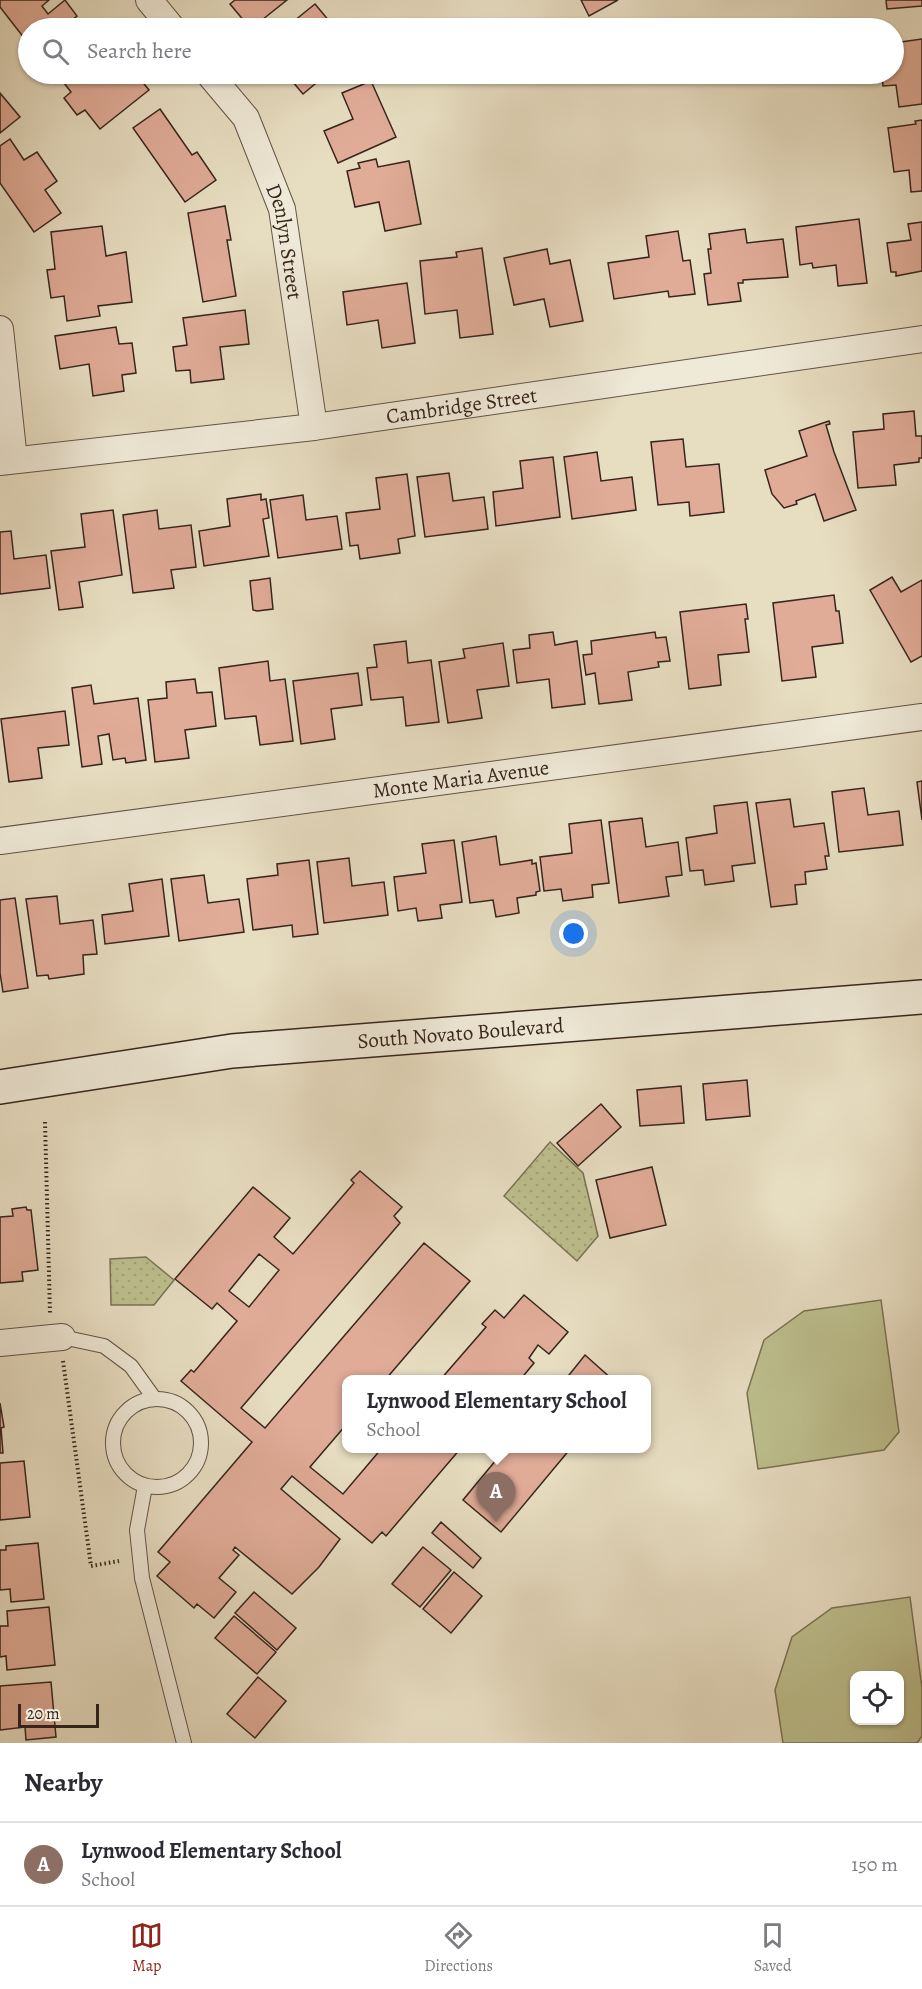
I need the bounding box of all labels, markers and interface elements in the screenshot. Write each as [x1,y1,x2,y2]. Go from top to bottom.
search box [18,18,904,84]
icon: search [39,35,72,68]
text: Search here [87,36,192,66]
street label: Denlyn Street [259,180,309,302]
street label: Cambridge Street [384,381,539,430]
street label: Monte Maria Avenue [371,753,551,805]
your location [559,919,588,948]
street label: South Novato Boulevard [356,1011,565,1055]
popup [342,1375,651,1453]
text: Lynwood Elementary School [366,1386,627,1416]
text: School [366,1416,420,1443]
pin: A [476,1472,516,1522]
map controls [850,1671,904,1725]
button: locate [850,1671,904,1725]
scale bar [18,1701,99,1728]
text: 20 m [27,1703,60,1725]
text: Nearby [24,1765,103,1800]
text: Lynwood Elementary School [81,1836,342,1866]
text: A [37,1851,50,1878]
text: 150 m [851,1851,898,1878]
text: School [81,1866,135,1893]
tab: Map [130,1919,163,1977]
tab: Directions [424,1919,493,1977]
tab: Saved [754,1919,792,1977]

